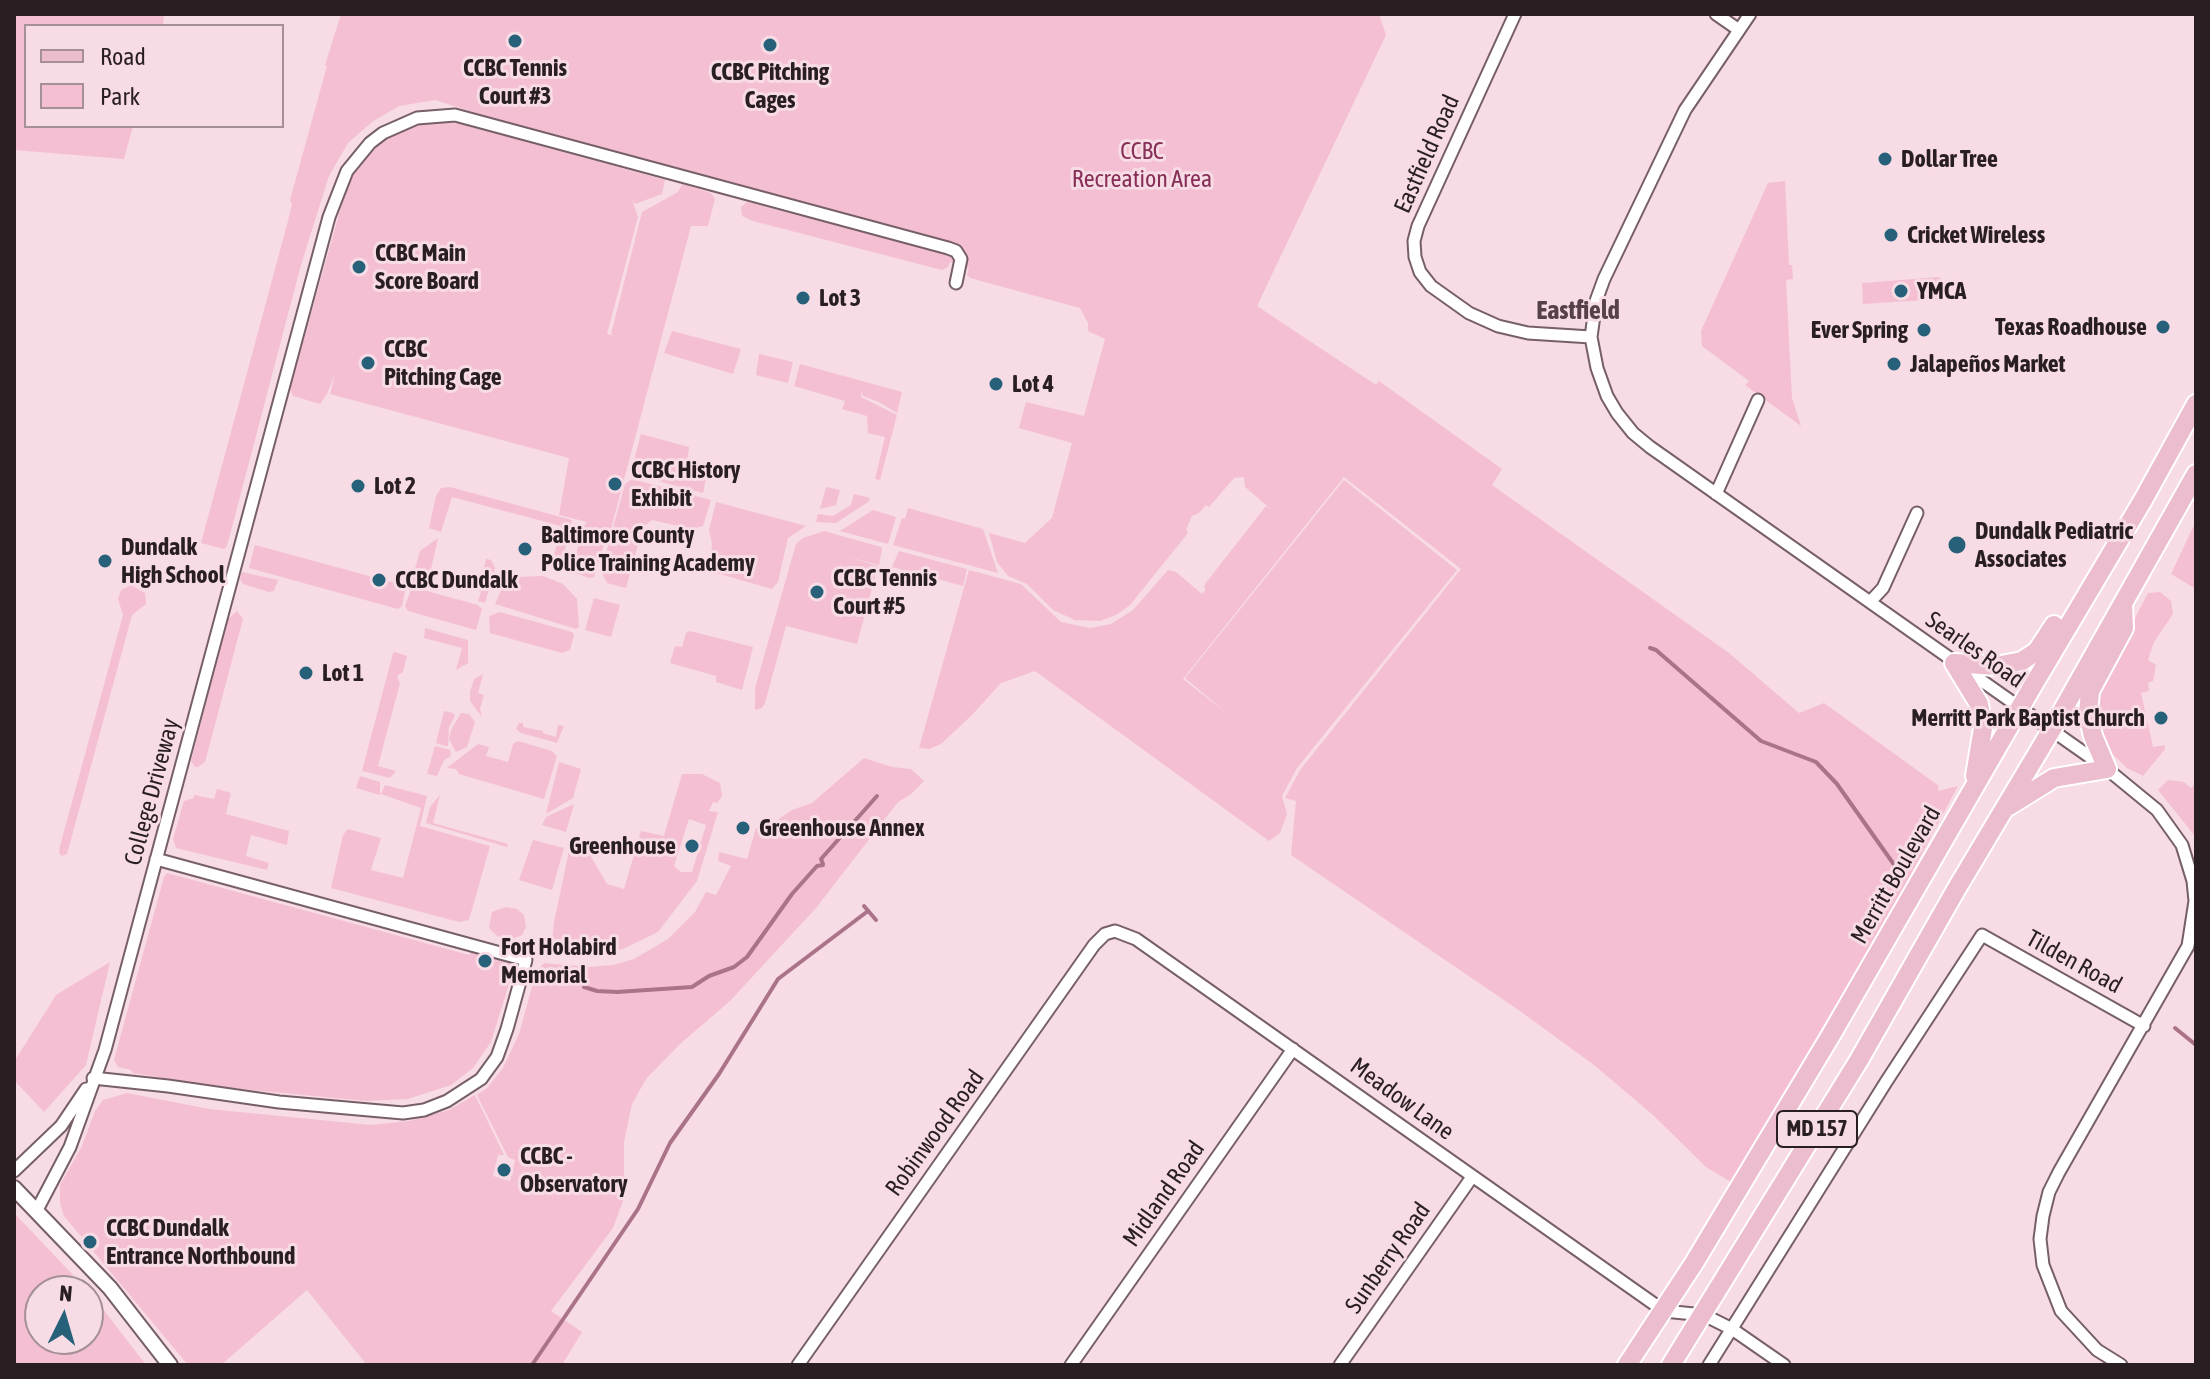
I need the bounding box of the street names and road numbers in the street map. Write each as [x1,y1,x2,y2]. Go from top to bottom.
street label: Eastfield Road [1388,90,1466,218]
street label: Searles Road [1920,606,2030,694]
street label: College Driveway [119,715,185,869]
street label: Merritt Boulevard [1845,801,1947,949]
street label: Tilden Road [2021,924,2127,1000]
street label: Meadow Lane [1345,1052,1459,1146]
street label: Robinwood Road [880,1064,990,1202]
road number: MD 157 [1777,1111,1857,1147]
street label: Midland Road [1117,1136,1211,1252]
street label: Sunberry Road [1339,1197,1437,1319]

